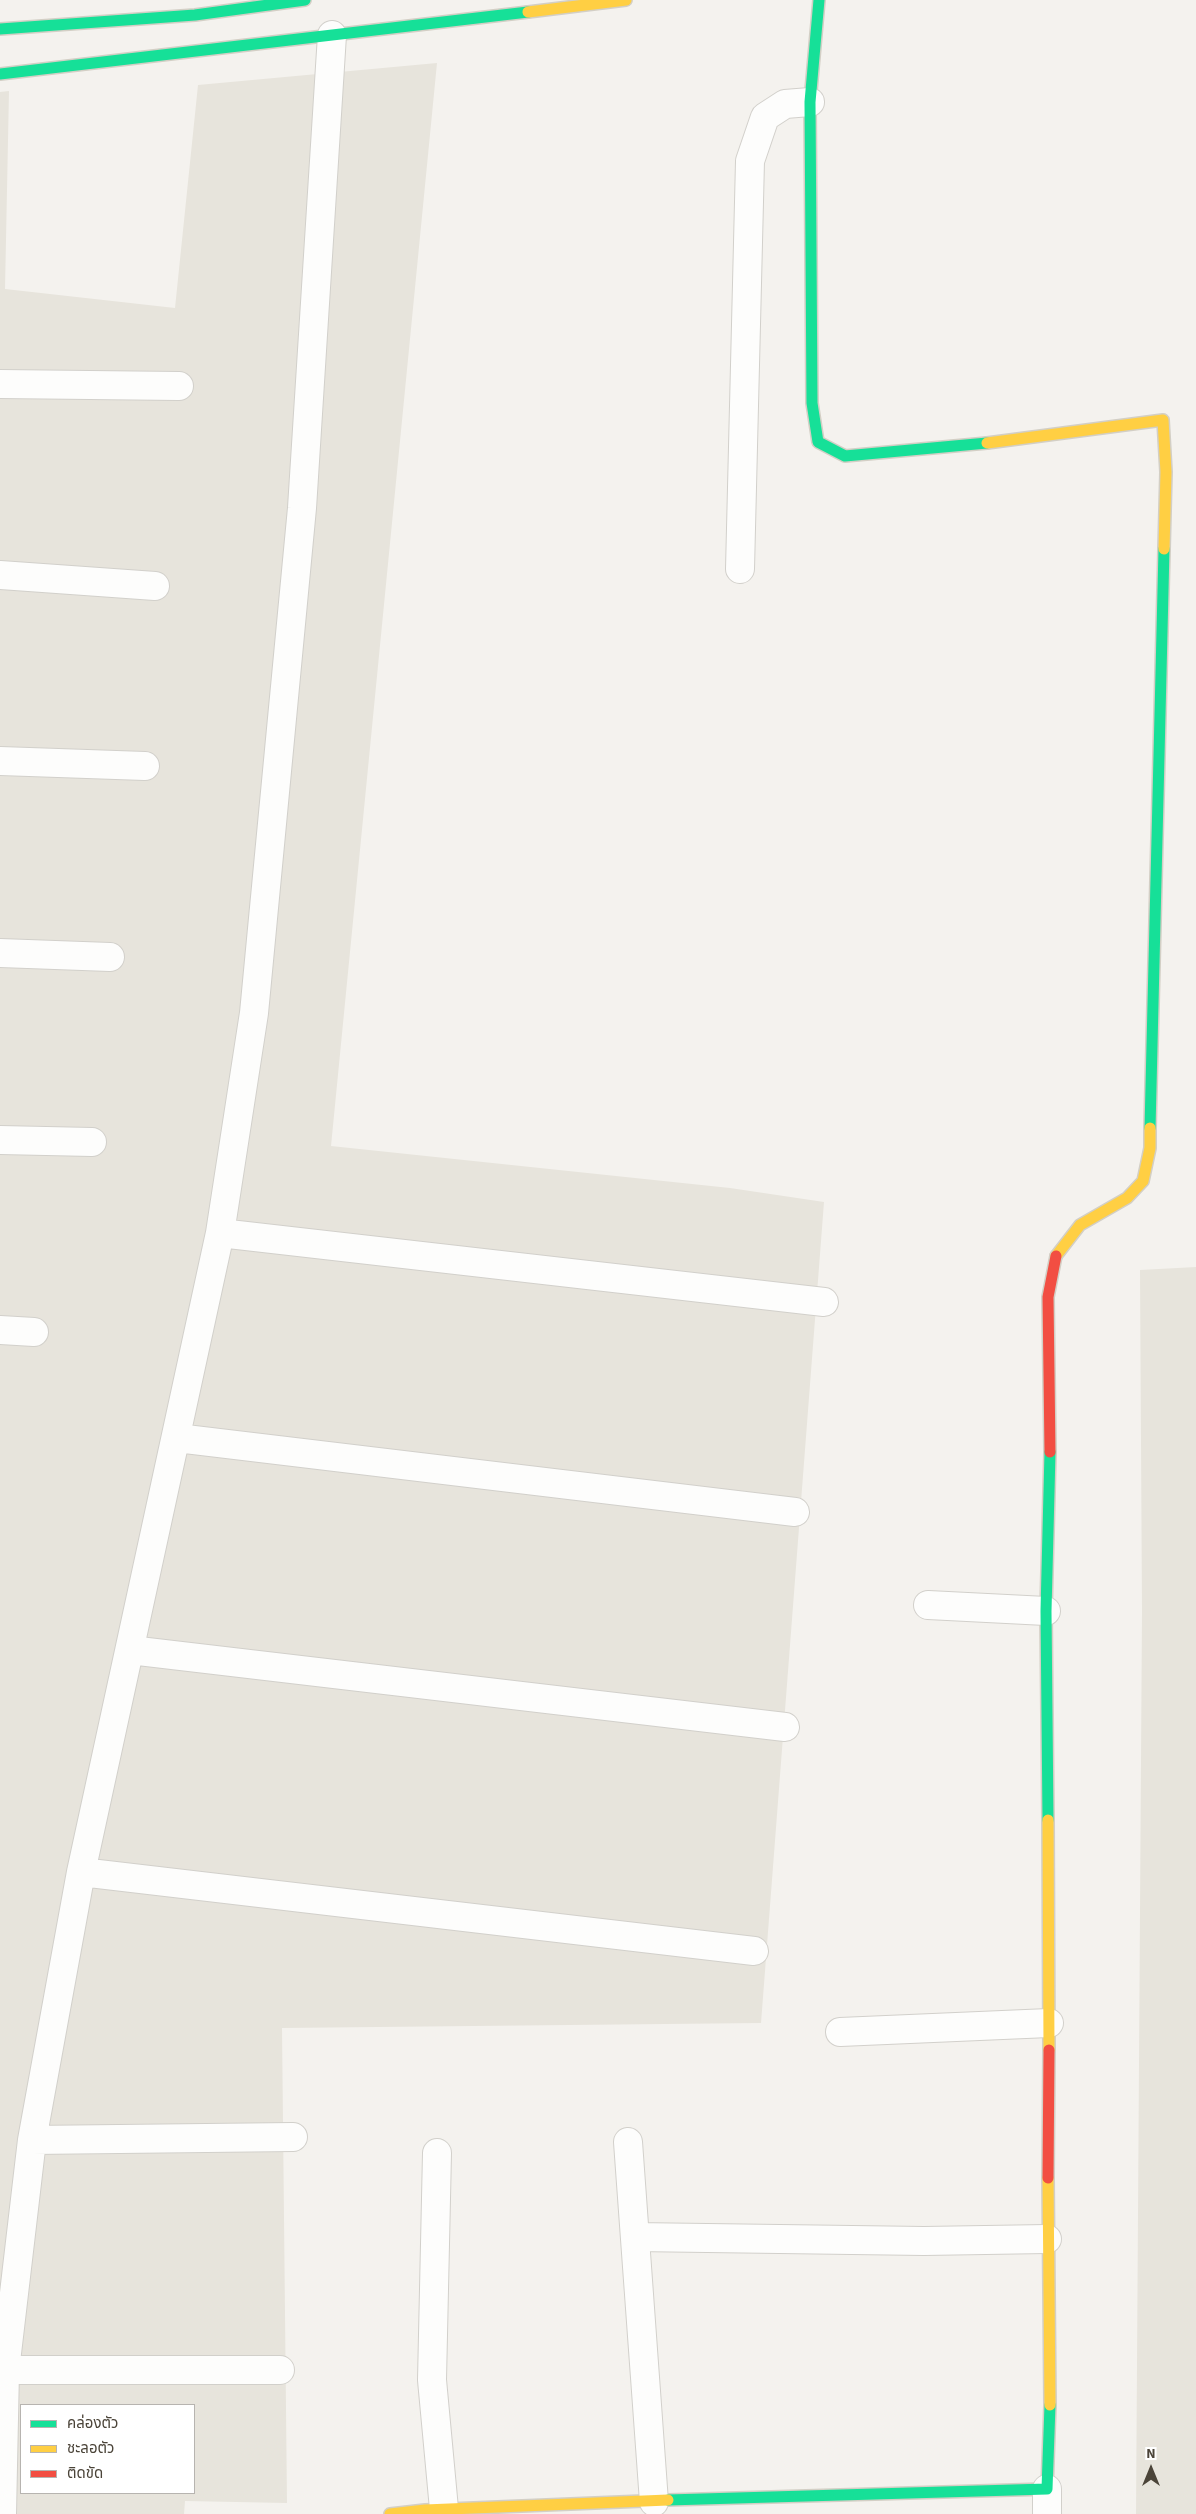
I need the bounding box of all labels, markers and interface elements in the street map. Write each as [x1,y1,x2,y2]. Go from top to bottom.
legend [20,2404,195,2494]
text: คล่องตัว [67,2413,118,2434]
text: ชะลอตัว [67,2438,114,2459]
north arrow [1126,2444,1176,2494]
text: N [1146,2444,1156,2464]
text: ติดขัด [67,2463,103,2484]

